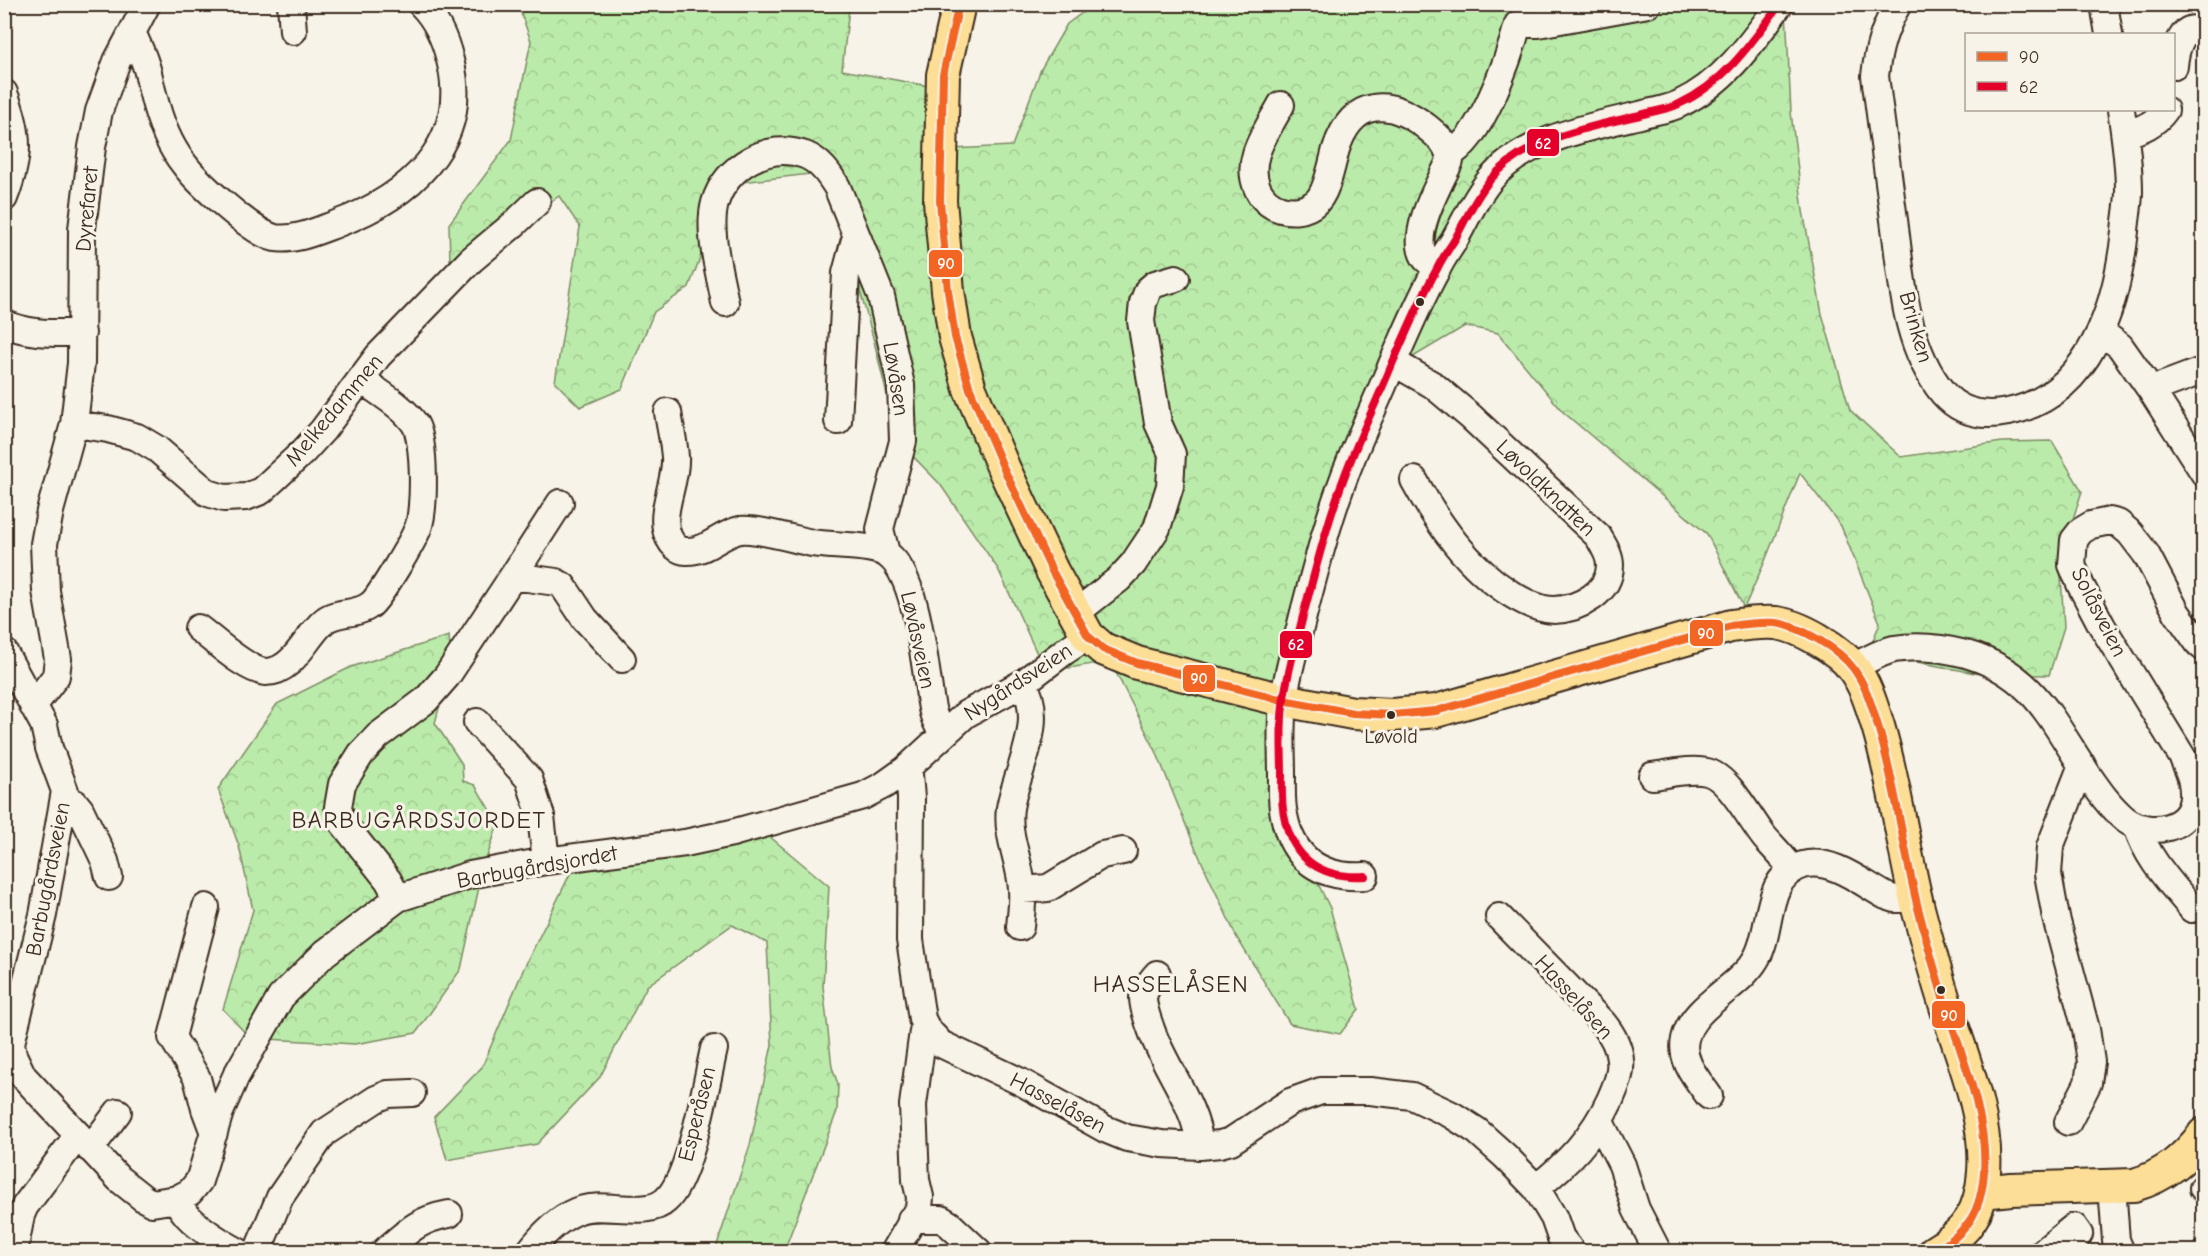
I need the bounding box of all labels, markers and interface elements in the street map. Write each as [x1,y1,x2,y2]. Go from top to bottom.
legend [1965,33,2175,111]
text: 90 [2019,47,2040,68]
text: 62 [2019,77,2038,98]
line badge: 62 [1526,128,1560,157]
text: 62 [1535,135,1551,153]
street label: Dyrefaret [70,164,104,253]
line badge: 90 [928,249,963,278]
text: 90 [937,255,955,273]
street label: Brinken [1893,288,1939,366]
unlabelled marker [1414,296,1426,308]
street label: Løvåsen [877,340,915,418]
street label: Melkedammen [280,349,388,471]
street label: Løvoldknatten [1491,434,1601,542]
street label: Solåsveien [2065,563,2133,661]
street label: Løvåsveien [895,589,941,691]
line badge: 90 [1689,619,1724,647]
text: 90 [1697,625,1715,643]
line badge: 62 [1279,630,1313,659]
text: 62 [1288,636,1304,654]
street label: Nygårdsveien [959,637,1077,727]
line badge: 90 [1182,664,1216,693]
text: 90 [1190,670,1208,688]
marker: Løvold [1385,709,1397,721]
place label: Løvold [1364,725,1418,748]
street label: Barbugårdsveien [20,800,76,958]
district label: BARBUGÅRDSJORDET [291,804,547,834]
street label: Barbugårdsjordet [455,840,620,894]
street label: Hasselåsen [1529,949,1619,1045]
district label: HASSELÅSEN [1093,968,1249,998]
unlabelled marker [1935,984,1947,996]
line badge: 90 [1931,1000,1966,1029]
text: 90 [1940,1007,1958,1025]
street label: Esperåsen [673,1064,721,1164]
street label: Hasselåsen [1006,1067,1110,1139]

